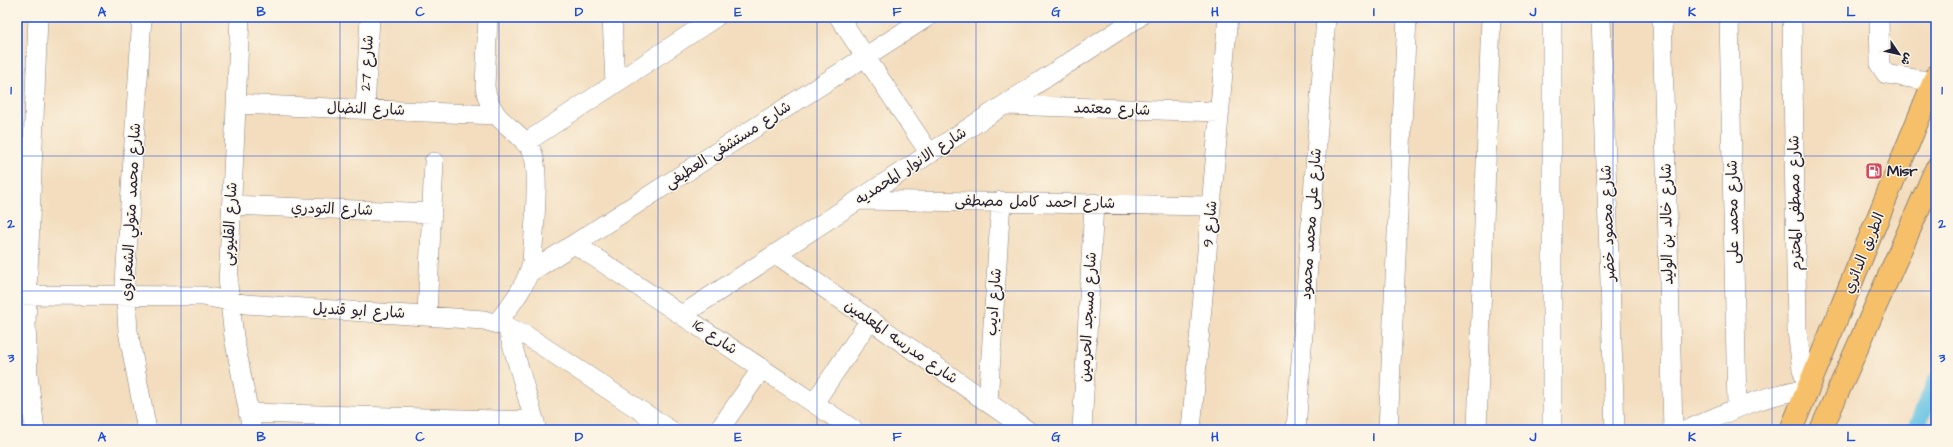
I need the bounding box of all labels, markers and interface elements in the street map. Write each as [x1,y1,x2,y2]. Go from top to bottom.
text: A [98,3,107,21]
text: B [256,3,266,21]
text: C [415,3,425,21]
text: D [575,3,584,21]
text: E [734,3,742,21]
text: F [892,3,902,21]
text: G [1051,3,1061,21]
text: H [1211,3,1219,21]
text: I [1373,3,1375,21]
text: J [1529,3,1537,21]
text: K [1688,3,1696,21]
text: L [1846,3,1856,21]
street label: شارع 27 [355,34,379,92]
north arrow [1879,34,1919,74]
text: ش [1897,50,1916,69]
text: 1 [10,81,12,99]
text: 1 [1941,81,1943,99]
street label: شارع مستشفى العطيفى [661,96,795,194]
street label: شارع النضال [327,97,405,121]
street label: شارع معتمد [1073,97,1151,121]
street label: شارع محمد متولي الشعراوى [116,122,148,302]
street label: شارع الانوار المحمديه [851,122,971,210]
street label: شارع مصطفى المحترم [1783,135,1808,271]
street label: شارع على محمد محمود [1295,147,1327,301]
street label: شارع محمد على [1722,160,1744,264]
fuel station icon: Misr [1864,161,1884,181]
place label: Misr [1887,161,1918,182]
street label: شارع خالد بن الوليد [1655,163,1679,285]
street label: شارع محمود خضر [1595,165,1621,283]
street label: شارع القليوبى [217,182,243,266]
street label: شارع احمد كامل مصطفى [955,190,1115,214]
street label: شارع التودري [291,197,373,221]
street label: شارع 9 [1197,200,1223,248]
street label: الطريق الدائري [1838,209,1890,297]
text: 2 [6,215,15,233]
text: 2 [1937,215,1946,233]
street label: شارع مسجد الحرمين [1074,251,1102,383]
street label: شارع اديب [981,267,1007,337]
street label: شارع مدرسه المعلمين [840,295,962,389]
street label: شارع ابو قنديل [312,298,406,324]
street label: شارع 16 [688,314,742,360]
text: 3 [7,349,15,367]
text: 3 [1938,349,1946,367]
text: A [98,428,107,446]
text: B [256,428,266,446]
text: C [415,428,425,446]
text: D [575,428,584,446]
text: E [734,428,742,446]
text: F [892,428,902,446]
text: G [1051,428,1061,446]
text: H [1211,428,1219,446]
text: I [1373,428,1375,446]
text: J [1529,428,1537,446]
text: K [1688,428,1696,446]
text: L [1846,428,1856,446]

